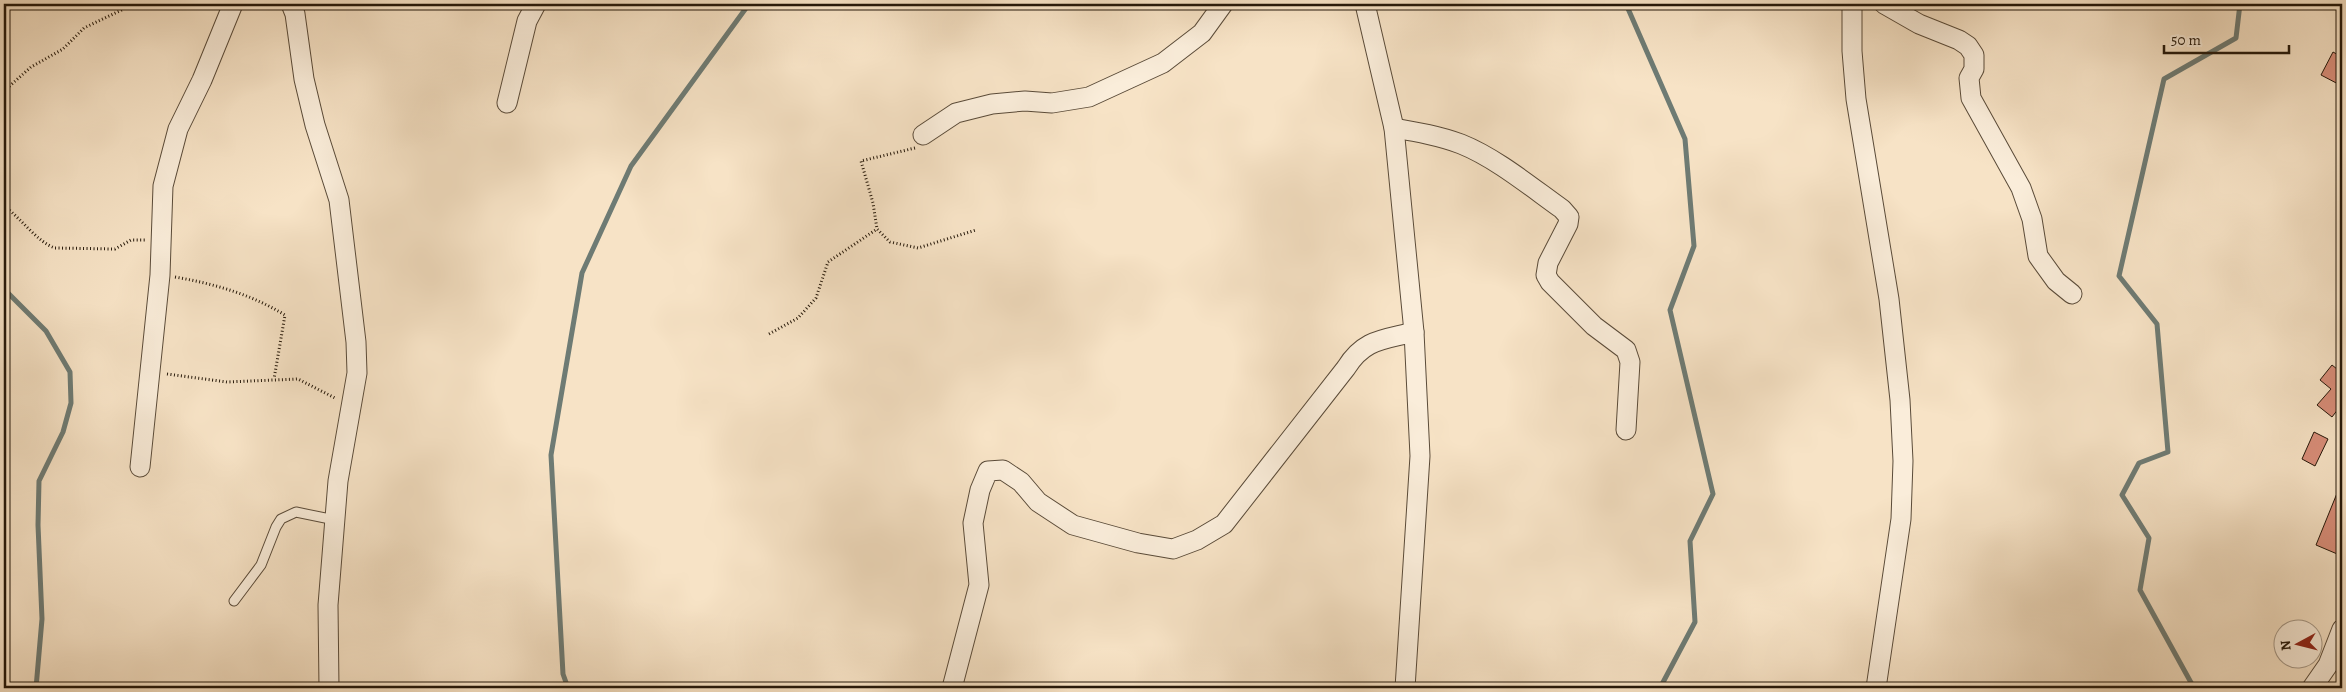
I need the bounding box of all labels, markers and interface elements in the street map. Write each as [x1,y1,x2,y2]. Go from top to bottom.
scale bar [2164,22,2288,54]
text: 50 m [2171,30,2201,50]
north arrow [2274,620,2324,670]
text: N [2276,639,2296,652]

